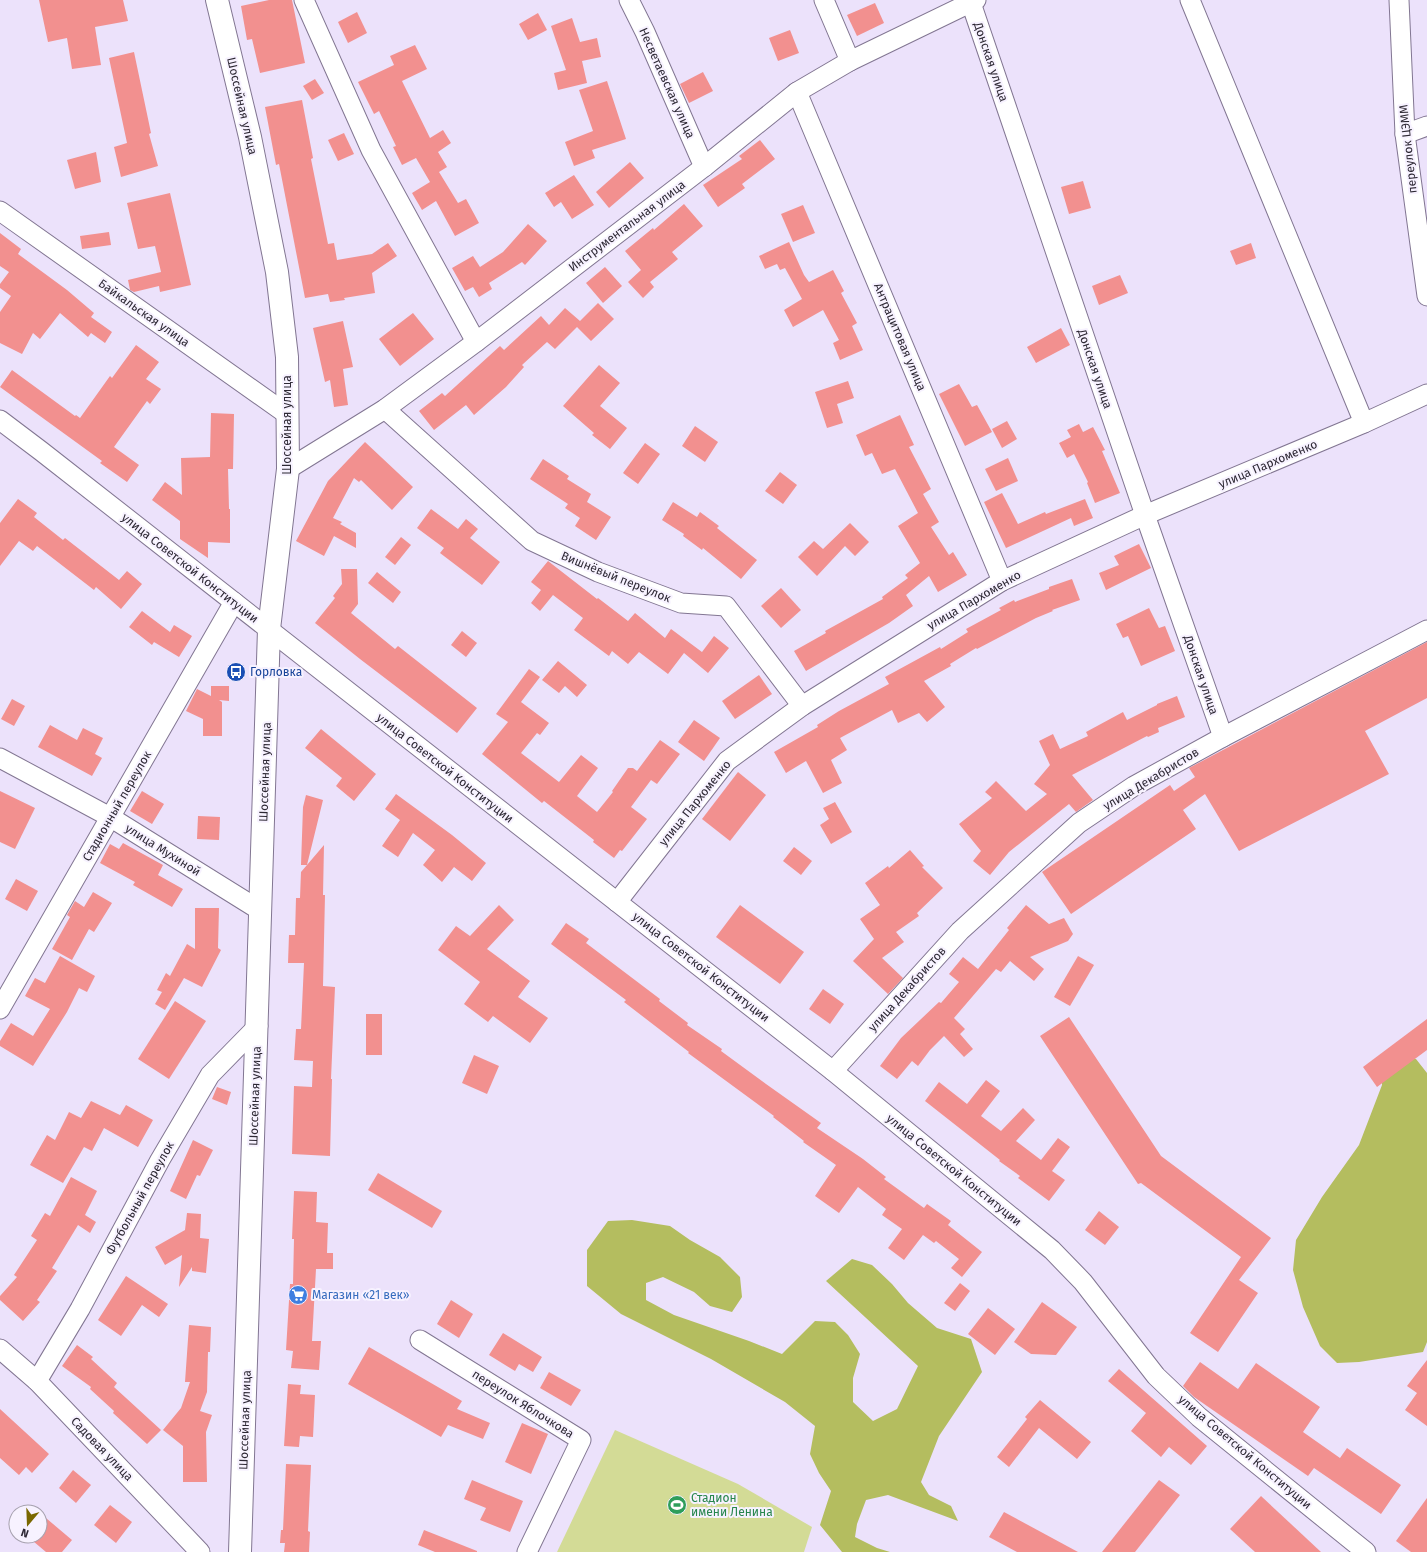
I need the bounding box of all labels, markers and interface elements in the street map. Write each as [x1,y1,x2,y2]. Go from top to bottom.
street label: Донская улица [971,20,1011,104]
street label: Несветаевская улица [636,25,698,141]
street label: Шоссейная улица [224,56,260,156]
street label: переулок ЦЭММ [1396,104,1420,194]
street label: Инструментальная улица [566,178,688,274]
street label: Байкальская улица [96,276,192,350]
street label: Антрацитовая улица [871,281,929,393]
street label: Донская улица [1075,327,1115,411]
street label: Шоссейная улица [280,375,294,475]
street label: улица Пархоменко [1217,437,1319,491]
street label: улица Советской Конституции [119,510,261,626]
street label: Вишнёвый переулок [559,549,673,606]
street label: улица Пархоменко [925,567,1023,633]
street label: Донская улица [1181,633,1221,717]
bus stop icon: Горловка [225,661,247,683]
place label: Горловка [250,665,302,679]
street label: улица Советской Конституции [374,710,516,826]
street label: Шоссейная улица [256,722,274,822]
street label: улица Декабристов [1101,745,1201,813]
street label: Стадионный переулок [80,748,155,864]
street label: улица Пархоменко [656,757,734,849]
street label: улица Мухиной [123,821,203,879]
street label: улица Советской Конституции [630,909,772,1025]
street label: улица Декабристов [865,944,949,1034]
street label: Шоссейная улица [246,1046,264,1146]
street label: улица Советской Конституции [884,1111,1024,1229]
street label: Футбольный переулок [103,1138,177,1257]
supermarket icon: Магазин «21 век» [287,1284,309,1306]
place label: Магазин «21 век» [312,1288,410,1302]
street label: переулок Яблочкова [470,1367,576,1441]
street label: Шоссейная улица [236,1370,254,1470]
street label: улица Советской Конституции [1176,1392,1314,1512]
street label: Садовая улица [68,1414,136,1484]
place label: Стадион имени Ленина [691,1491,773,1519]
sports icon: Стадион имени Ленина [666,1494,688,1516]
north arrow [8,1504,48,1544]
text: N [19,1526,30,1540]

